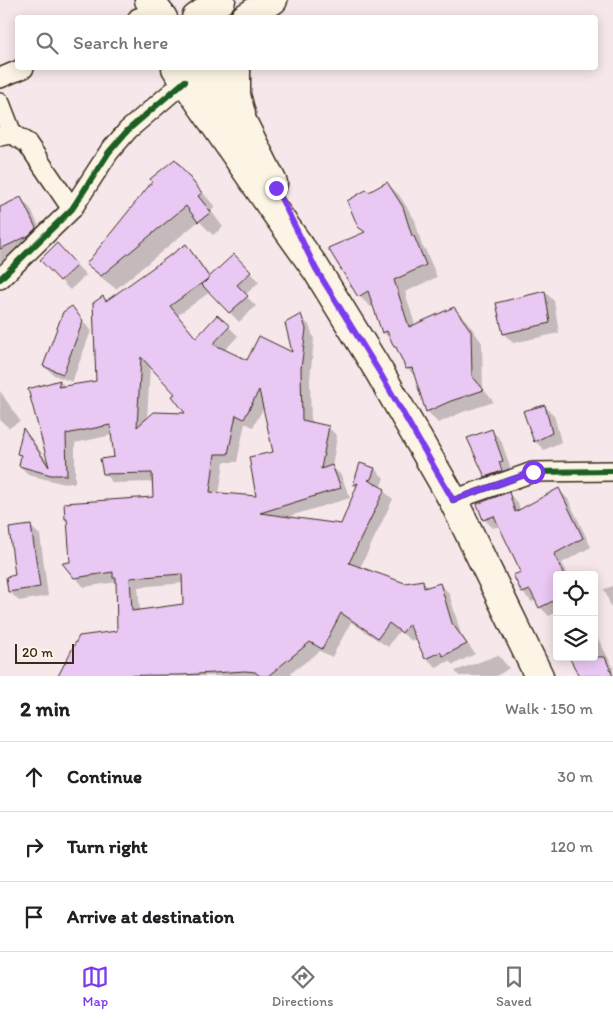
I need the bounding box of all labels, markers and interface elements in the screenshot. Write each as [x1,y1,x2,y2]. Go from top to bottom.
search box [15,15,598,70]
icon: search [33,29,61,57]
text: Search here [73,31,168,54]
route end [265,177,288,200]
route start [522,461,545,484]
map controls [553,571,598,661]
button: locate [553,571,598,616]
button: layers [553,616,598,661]
scale bar [15,641,74,664]
text: 20 m [22,644,53,661]
text: 2 min [20,696,70,721]
text: Walk · 150 m [505,699,593,718]
icon: ahead [20,763,48,791]
text: Continue [67,765,142,788]
text: 30 m [557,767,593,786]
icon: right [20,833,48,861]
text: Turn right [67,835,148,858]
text: 120 m [550,837,593,856]
icon: arrive [20,903,48,931]
text: Arrive at destination [67,905,234,928]
tab: Map [81,963,109,1010]
tab: Directions [272,963,333,1010]
tab: Saved [496,963,532,1010]

